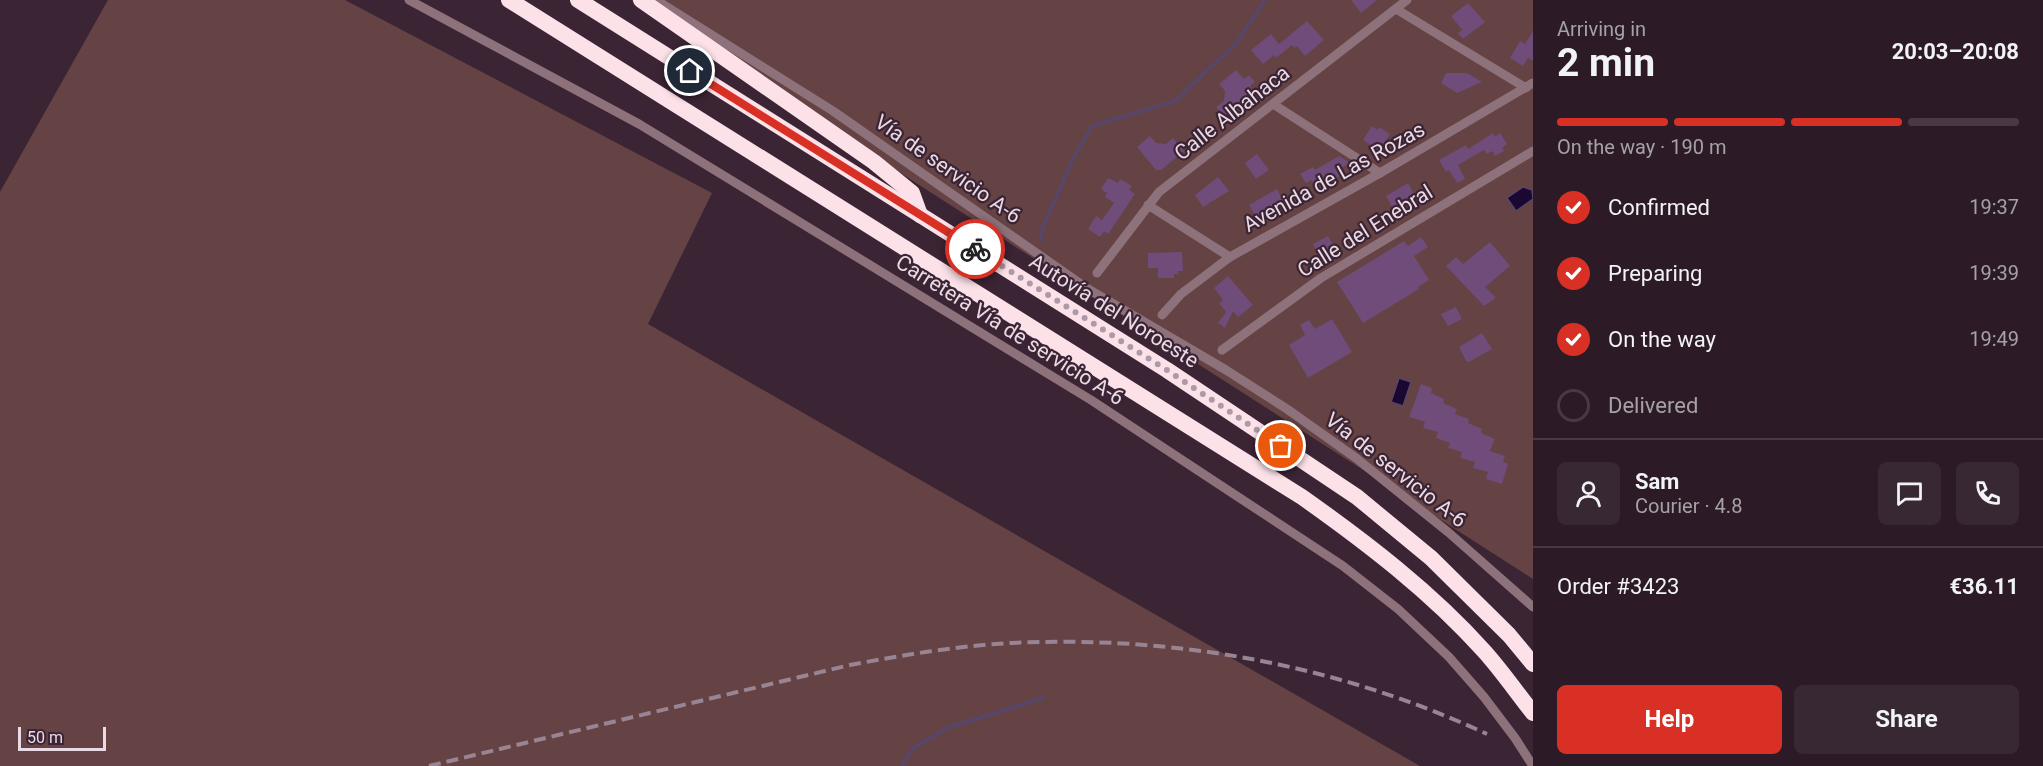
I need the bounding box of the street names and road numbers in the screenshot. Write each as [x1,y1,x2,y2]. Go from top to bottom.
street label: Calle Albahaca [1170,61,1294,165]
street label: Vía de servicio A-6 [870,110,1026,228]
street label: Avenida de Las Rozas [1239,117,1429,237]
street label: Calle del Enebral [1293,180,1437,282]
street label: Autovía del Noroeste [1025,249,1203,373]
street label: Carretera Vía de servicio A-6 [892,250,1128,410]
street label: Vía de servicio A-6 [1321,407,1471,533]

